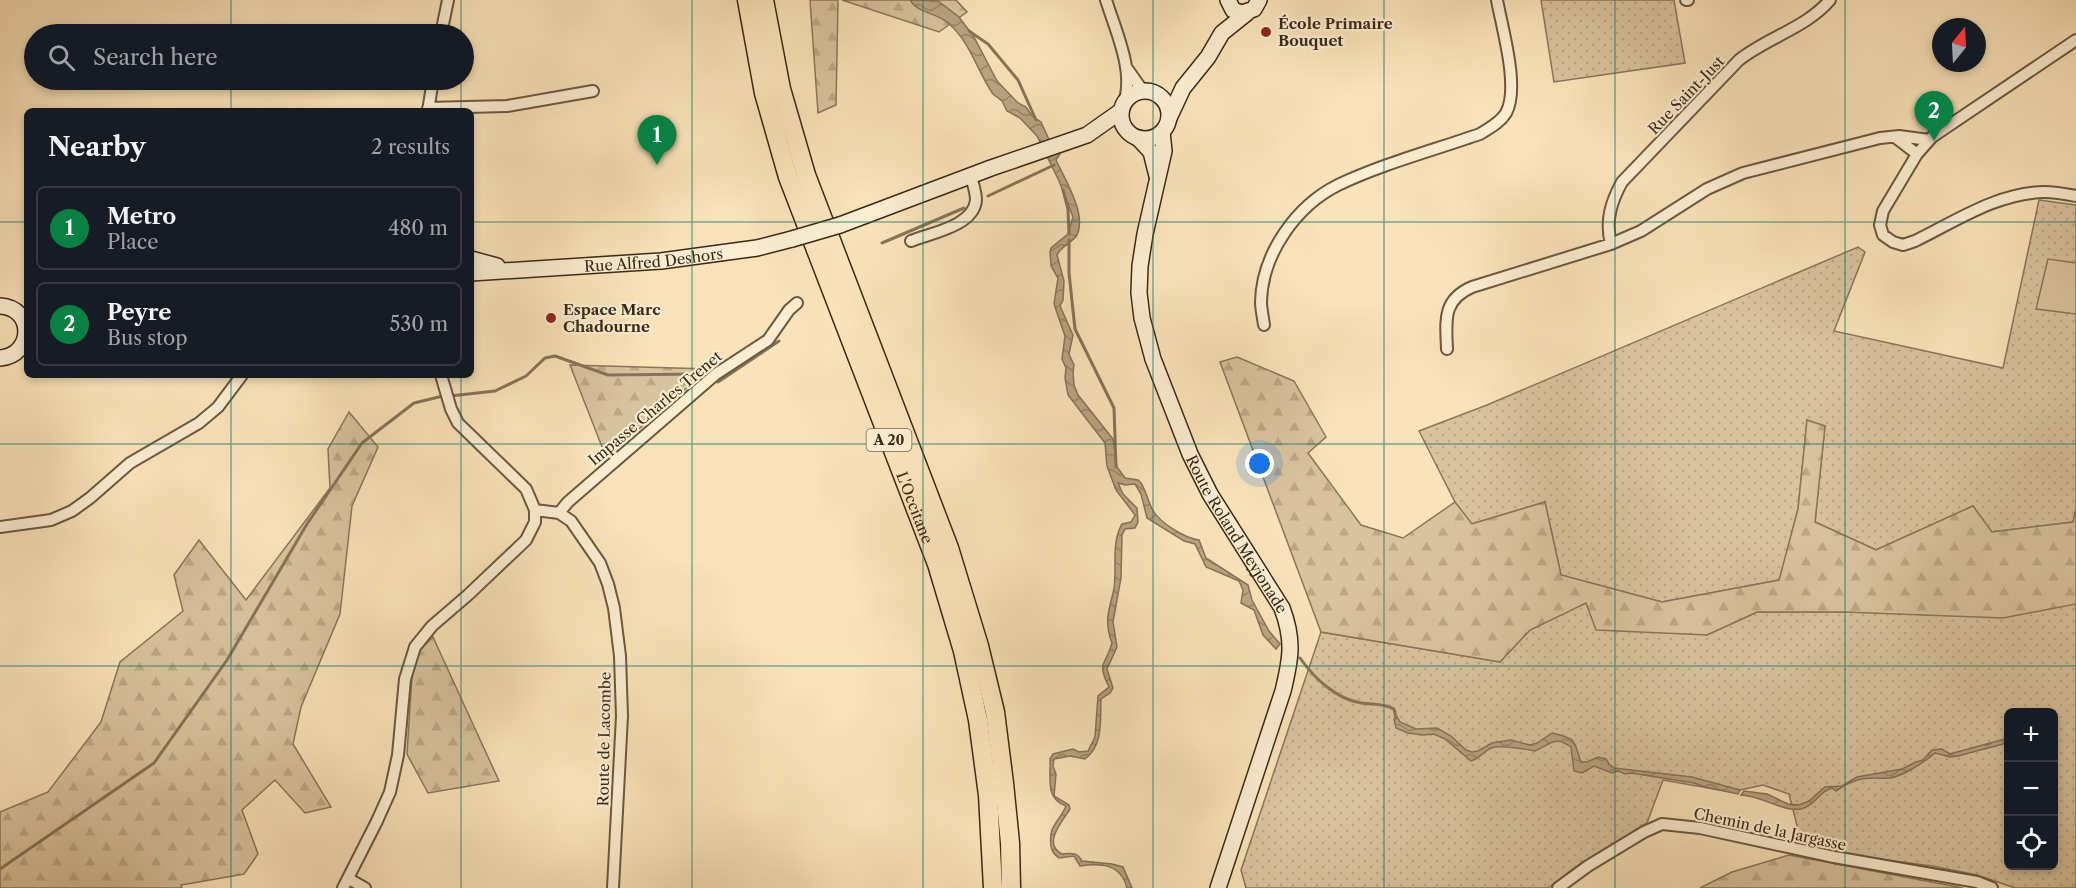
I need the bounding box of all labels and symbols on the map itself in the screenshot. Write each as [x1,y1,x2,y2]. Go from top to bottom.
place label: École Primaire Bouquet [1278,14,1393,50]
north arrow [1932,18,1986,72]
marker: École Primaire Bouquet [1259,25,1273,39]
street label: Rue Saint-Just [1644,51,1729,138]
pin: 2 [1914,92,1954,141]
pin: 1 [638,116,676,165]
street label: Rue Alfred Deshors [584,243,724,275]
place label: Espace Marc Chadourne [563,300,660,336]
marker: Espace Marc Chadourne [544,311,558,325]
street label: Impasse Charles Trenet [584,346,726,469]
road number: A 20 [866,429,912,451]
your location [1245,449,1274,478]
street label: Route Roland Meyjonade [1182,452,1292,616]
street label: L'Occitane [893,469,938,546]
street label: Route de Lacombe [593,671,615,807]
street label: Chemin de la Jargasse [1692,804,1848,854]

